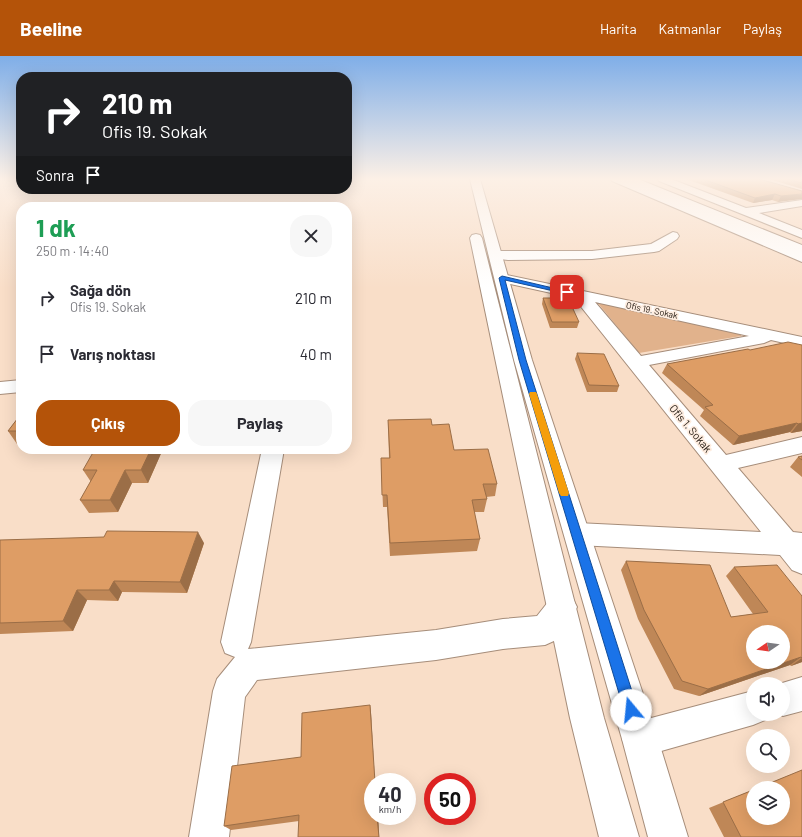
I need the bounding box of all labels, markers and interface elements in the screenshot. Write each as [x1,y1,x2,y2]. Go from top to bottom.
text: Beeline [20,17,82,40]
text: Harita [600,20,637,37]
text: Katmanlar [659,20,721,37]
text: Paylaş [743,20,782,37]
text: 210 m [102,86,172,120]
icon: right [36,88,88,140]
text: Ofis 19. Sokak [102,120,207,142]
icon: arrive [82,164,104,186]
text: Sonra [36,166,74,184]
text: 1 dk [36,213,76,242]
button: close [290,215,332,257]
text: 250 m · 14:40 [36,243,109,259]
pin [550,275,584,309]
text: Sağa dön [70,281,131,299]
icon: arrive [556,281,578,303]
icon: right [36,287,58,309]
text: 210 m [295,289,332,307]
text: Ofis 19. Sokak [70,299,146,315]
street label: Ofis 19. Sokak [625,299,679,321]
icon: arrive [36,343,58,365]
text: Varış noktası [70,345,155,363]
text: 40 m [300,345,332,363]
button: Çıkış [36,400,180,446]
button: Paylaş [188,400,332,446]
street label: Ofis 1. Sokak [667,401,715,455]
north arrow [746,625,790,669]
map controls [746,625,790,825]
button: sound [746,677,790,721]
position arrow [610,689,652,731]
button: search [746,729,790,773]
speed limit sign: 50 [424,773,476,825]
button: layers [746,781,790,825]
text: 40 [378,782,402,806]
text: km/h [379,803,401,815]

